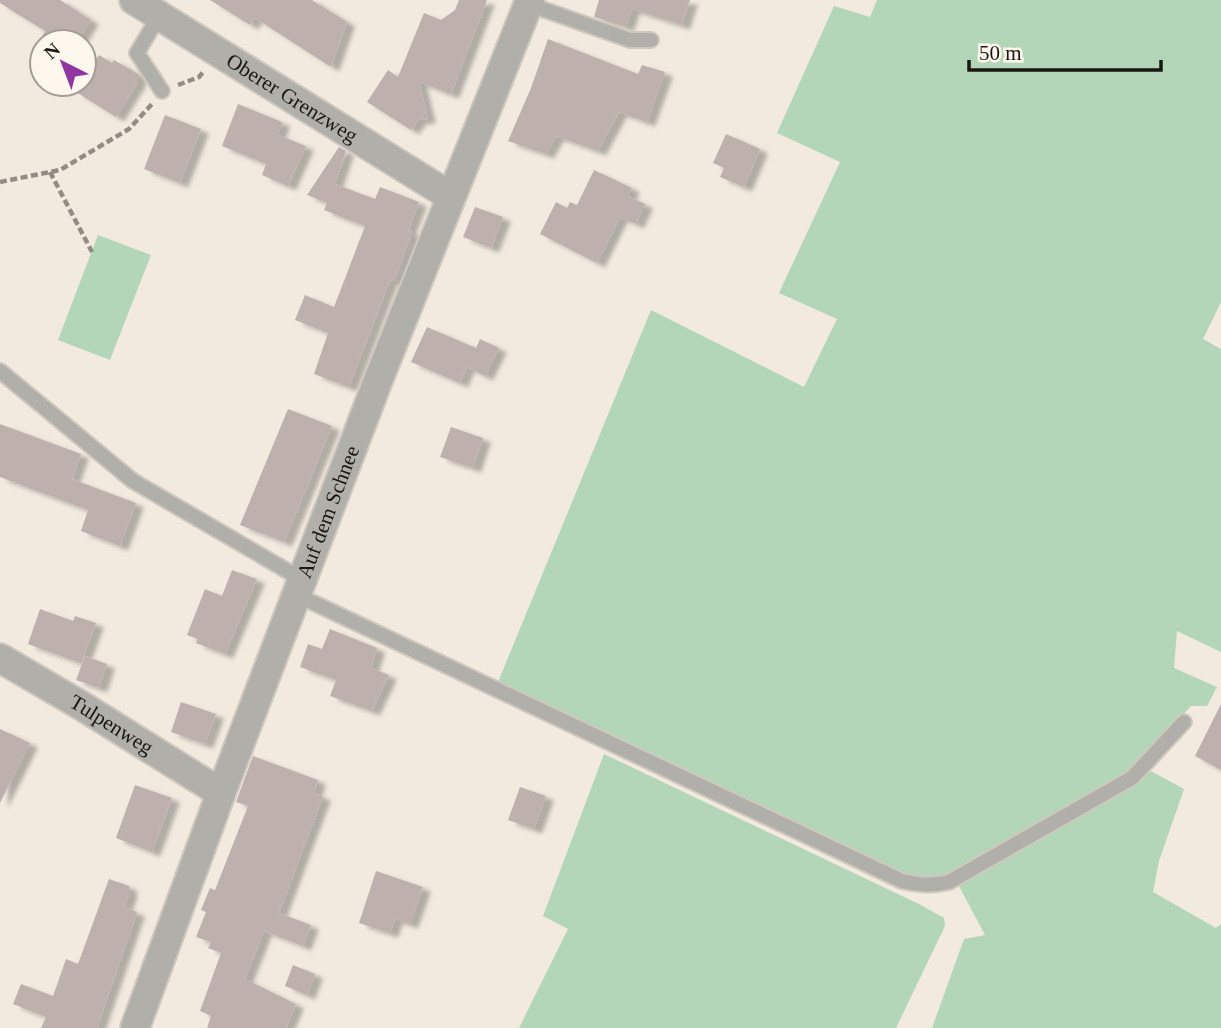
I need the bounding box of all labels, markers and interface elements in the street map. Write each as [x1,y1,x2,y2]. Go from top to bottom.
north arrow [28,28,98,98]
scale bar [969,28,1162,72]
text: N [40,38,64,63]
text: 50 m [979,41,1022,65]
street label: Oberer Grenzweg [222,48,363,148]
street label: Auf dem Schnee [292,442,364,582]
street label: Tulpenweg [66,690,158,760]

